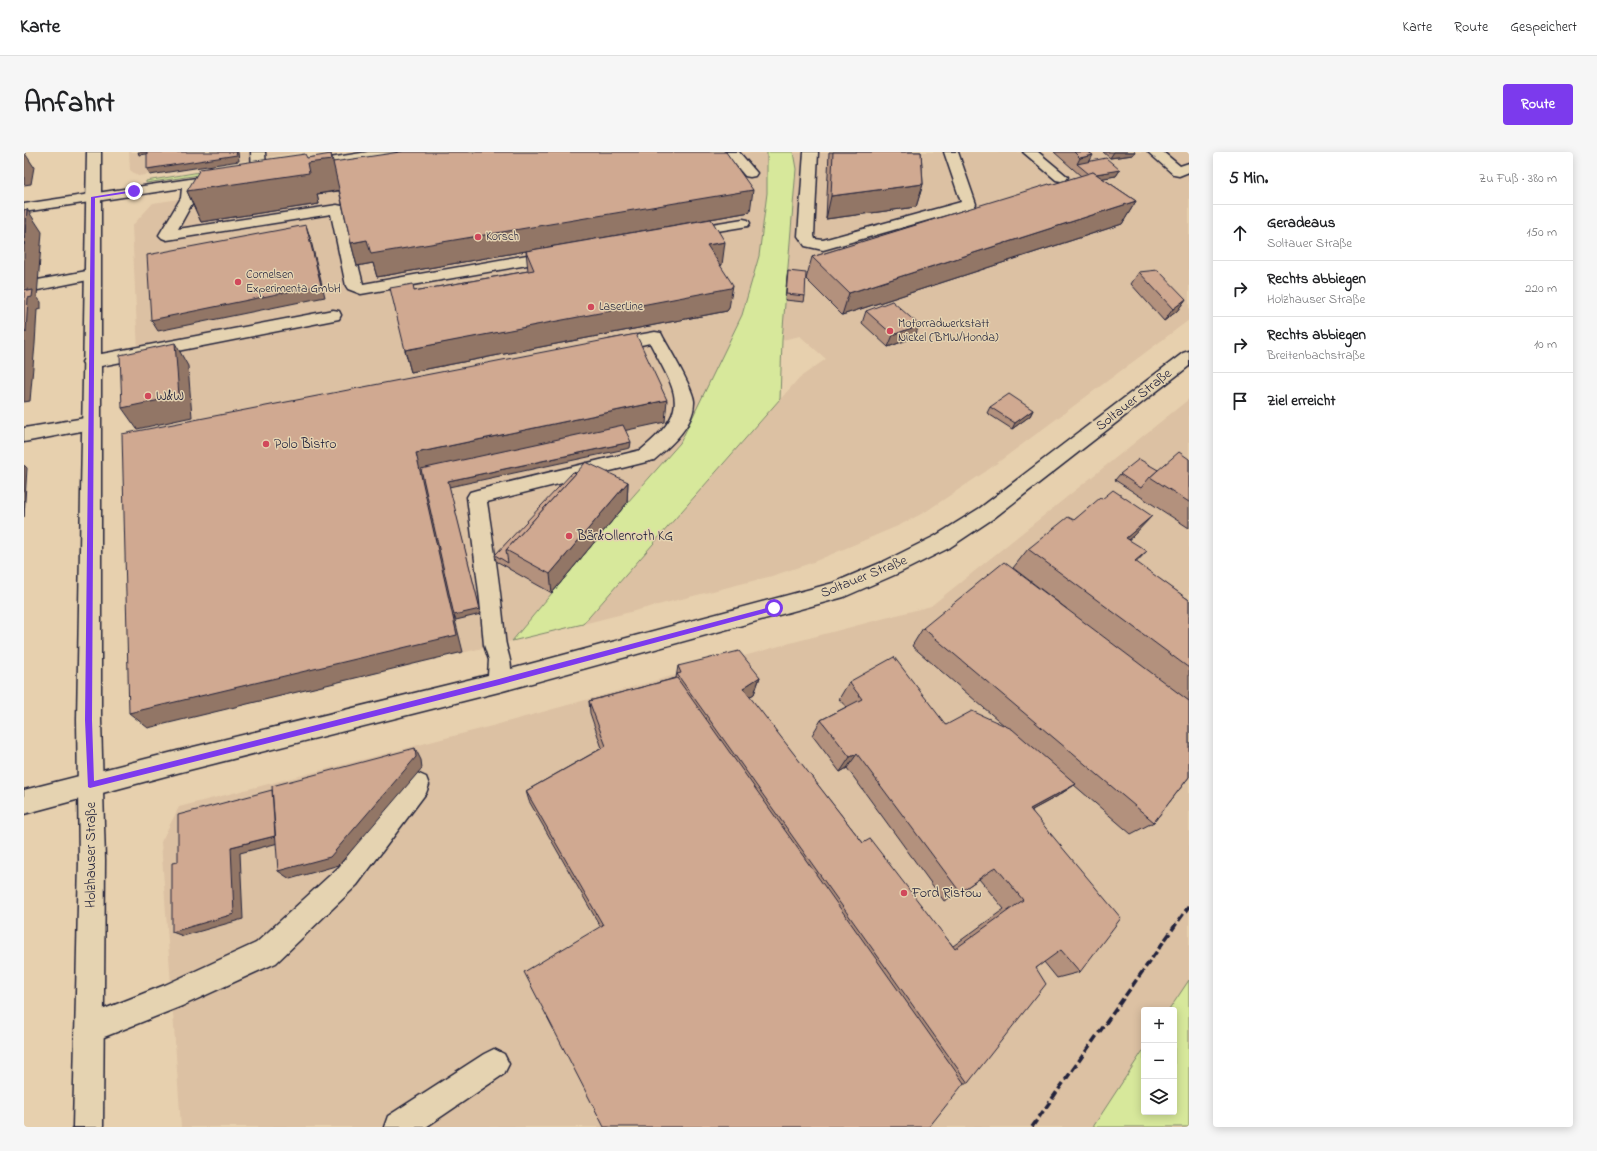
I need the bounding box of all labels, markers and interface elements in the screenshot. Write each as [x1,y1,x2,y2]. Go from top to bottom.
text: Karte [20,14,60,41]
text: Karte [1403,17,1432,38]
text: Route [1454,17,1488,38]
text: Gespeichert [1510,17,1577,38]
text: Anfahrt [24,84,115,125]
button: Route [1503,84,1573,125]
text: 5 Min. [1229,166,1268,191]
text: Zu Fuß · 380 m [1479,169,1557,188]
route end [125,182,143,200]
text: Geradeaus [1267,212,1335,234]
icon: ahead [1229,222,1251,244]
text: 150 m [1526,223,1557,242]
place label: Korsch [486,228,519,246]
marker: Korsch [473,232,483,242]
text: Soltauer Straße [1267,234,1352,253]
place label: Cornelsen Experimenta GmbH [246,266,341,298]
text: Rechts abbiegen [1267,268,1366,290]
marker: Cornelsen Experimenta GmbH [233,277,243,287]
icon: right [1229,278,1251,300]
text: 220 m [1525,279,1557,298]
text: Holzhauser Straße [1267,290,1365,309]
place label: LaserLine [599,298,644,316]
marker: LaserLine [586,302,596,312]
place label: Motorradwerkstatt Nickel (BMW/Honda) [898,315,999,347]
text: Rechts abbiegen [1267,324,1366,346]
marker: Motorradwerkstatt Nickel (BMW/Honda) [885,326,895,336]
icon: right [1229,334,1251,356]
text: 10 m [1534,335,1557,354]
text: Breitenbachstraße [1267,346,1365,365]
street label: Soltauer Straße [1091,363,1177,437]
place label: W&W [156,386,184,407]
icon: arrive [1229,390,1251,412]
text: Ziel erreicht [1267,390,1335,412]
marker: W&W [143,391,153,401]
place label: Polo Bistro [274,434,337,455]
marker: Polo Bistro [261,439,271,449]
place label: Bär&Ollenroth KG [576,526,674,547]
marker: Bär&Ollenroth KG [564,531,574,541]
street label: Soltauer Straße [818,550,911,604]
route start [765,599,783,617]
street label: Holzhauser Straße [81,801,102,908]
place label: Ford Ristow [911,883,981,904]
marker: Ford Ristow [899,888,909,898]
map controls [1141,1007,1177,1115]
button: + [1141,1007,1177,1043]
button: − [1141,1043,1177,1079]
button: layers [1141,1079,1177,1115]

